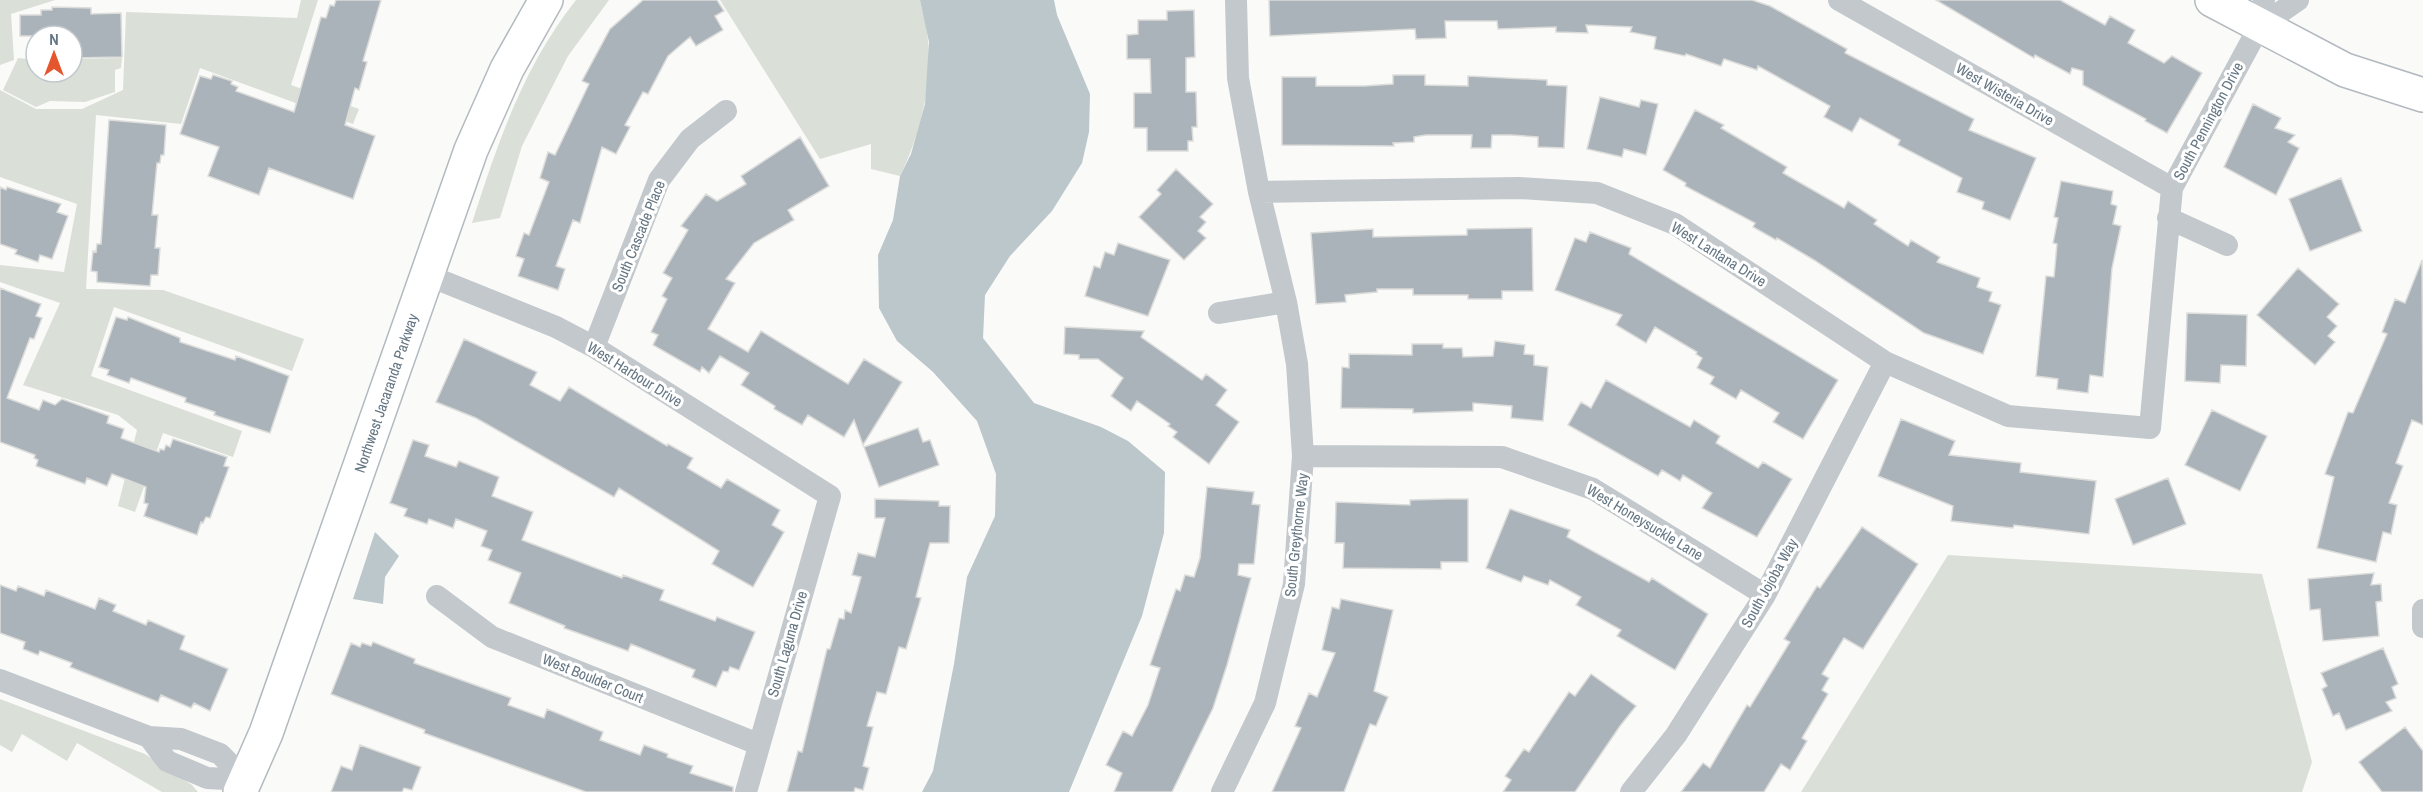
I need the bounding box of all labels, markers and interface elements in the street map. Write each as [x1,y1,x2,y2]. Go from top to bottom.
north arrow [24,24,84,84]
text: N [49,28,59,50]
street label: West Wisteria Drive [1952,57,2058,131]
street label: South Pennington Drive [2168,58,2248,184]
street label: South Cascade Place [606,177,670,295]
street label: West Lantana Drive [1667,216,1771,292]
street label: Northwest Jacaranda Parkway [349,310,423,475]
street label: West Harbour Drive [583,336,687,412]
street label: South Greythorne Way [1279,471,1313,598]
street label: West Honeysuckle Lane [1583,479,1707,565]
street label: South Jojoba Way [1736,534,1803,632]
street label: South Laguna Drive [762,588,812,699]
street label: West Boulder Court [539,648,647,708]

